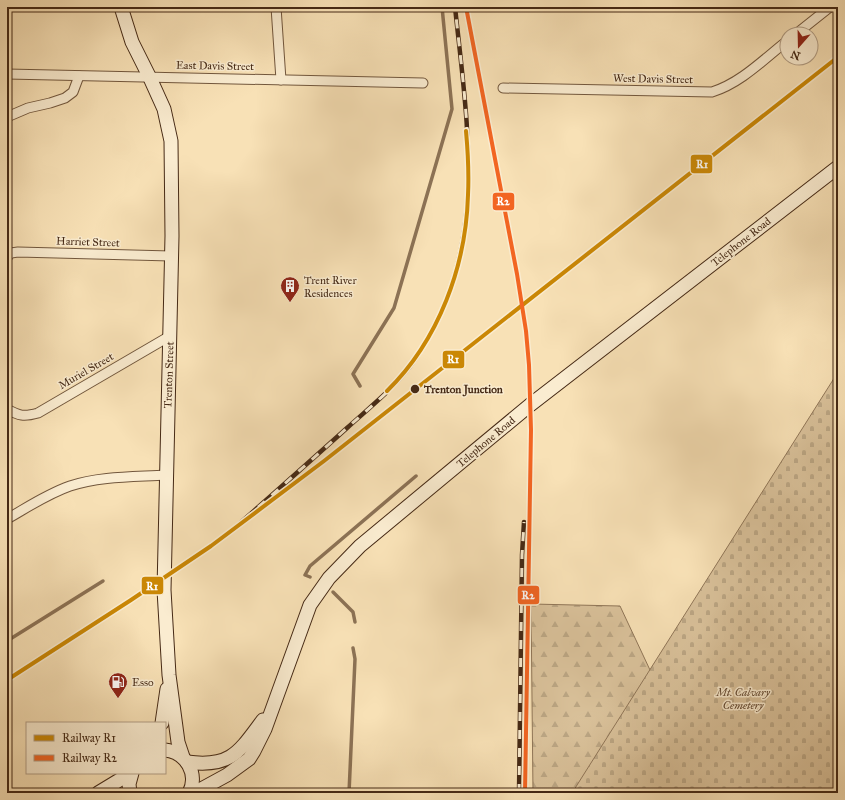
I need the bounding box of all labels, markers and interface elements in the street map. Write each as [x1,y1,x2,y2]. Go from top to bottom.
north arrow [779,26,819,66]
text: N [789,47,802,63]
street label: East Davis Street [176,59,254,73]
street label: West Davis Street [613,72,693,86]
line badge: R1 [690,154,713,174]
text: R1 [696,158,709,171]
line badge: R2 [492,192,515,211]
text: R2 [496,195,510,208]
street label: Telephone Road [709,214,774,269]
street label: Harriet Street [56,234,120,250]
place label: Trent River Residences [304,274,357,300]
building icon: Trent River Residences [279,275,301,303]
street label: Trenton Street [161,341,177,409]
street label: Muriel Street [56,350,116,392]
line badge: R1 [442,350,465,369]
text: R1 [447,353,460,366]
marker: Trenton Junction [409,383,421,395]
place label: Trenton Junction [423,383,503,397]
street label: Telephone Road [454,414,518,470]
line badge: R1 [141,576,164,595]
text: R1 [146,580,159,593]
line badge: R2 [517,585,540,605]
text: R2 [521,589,535,602]
fuel station icon: Esso [107,671,129,699]
place label: Esso [132,676,154,689]
park label: Mt. Calvary Cemetery [715,686,771,712]
legend [26,722,166,774]
text: Railway R1 [62,731,116,745]
text: Railway R2 [62,751,117,765]

